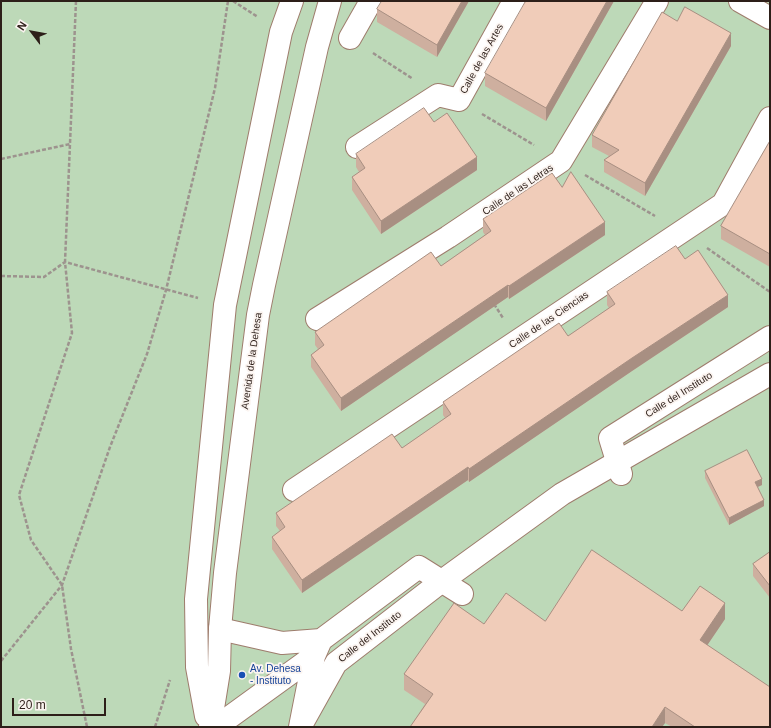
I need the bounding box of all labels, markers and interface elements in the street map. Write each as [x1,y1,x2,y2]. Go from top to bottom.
north arrow [12,12,52,52]
text: N [15,19,29,32]
street label: Calle de las Artes [458,22,506,96]
street label: Calle de las Letras [480,162,556,218]
street label: Calle de las Ciencias [507,289,591,351]
street label: Avenida de la Dehesa [239,312,265,410]
street label: Calle del Instituto [643,370,715,420]
street label: Calle del Instituto [336,609,404,665]
place label: Av. Dehesa - Instituto [250,663,301,686]
marker: Av. Dehesa - Instituto [237,670,247,680]
scale bar [14,690,108,716]
text: 20 m [19,698,46,712]

